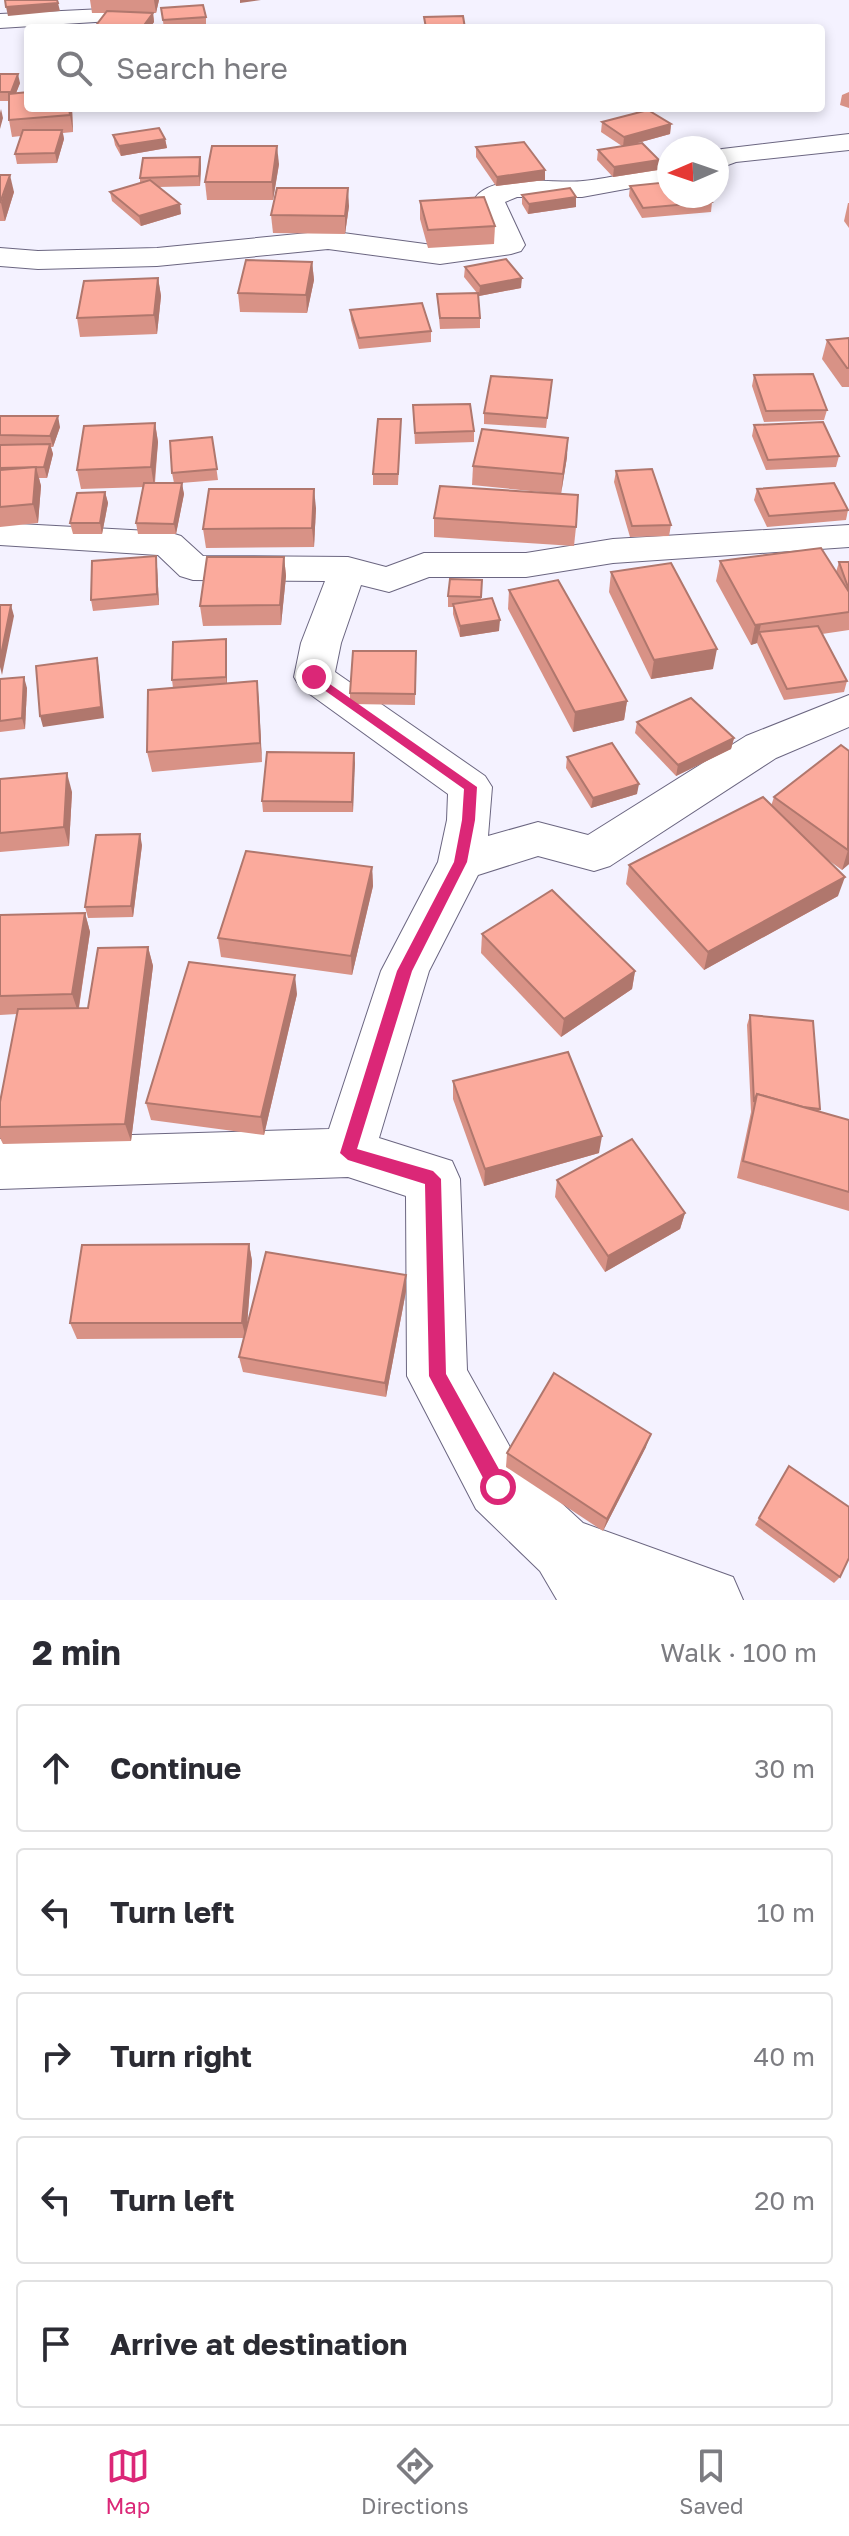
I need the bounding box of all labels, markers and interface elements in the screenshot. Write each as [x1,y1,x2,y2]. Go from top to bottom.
search box [24,24,825,112]
icon: search [52,46,96,90]
text: Search here [116,50,288,86]
north arrow [657,136,729,208]
route end [296,659,332,695]
route start [480,1469,516,1505]
text: 2 min [32,1632,121,1672]
text: Walk · 100 m [660,1637,817,1668]
icon: ahead [34,1746,78,1790]
text: Continue [110,1750,241,1786]
text: 30 m [754,1753,815,1784]
icon: left [34,1890,78,1934]
text: Turn left [110,1894,235,1930]
text: 10 m [757,1897,815,1928]
icon: right [34,2034,78,2078]
text: Turn right [110,2038,252,2074]
text: 40 m [754,2041,815,2072]
icon: left [34,2178,78,2222]
text: Turn left [110,2182,235,2218]
text: 20 m [754,2185,815,2216]
icon: arrive [34,2322,78,2366]
text: Arrive at destination [110,2326,407,2362]
tab: Map [105,2444,150,2519]
tab: Directions [361,2444,469,2519]
tab: Saved [679,2444,744,2519]

